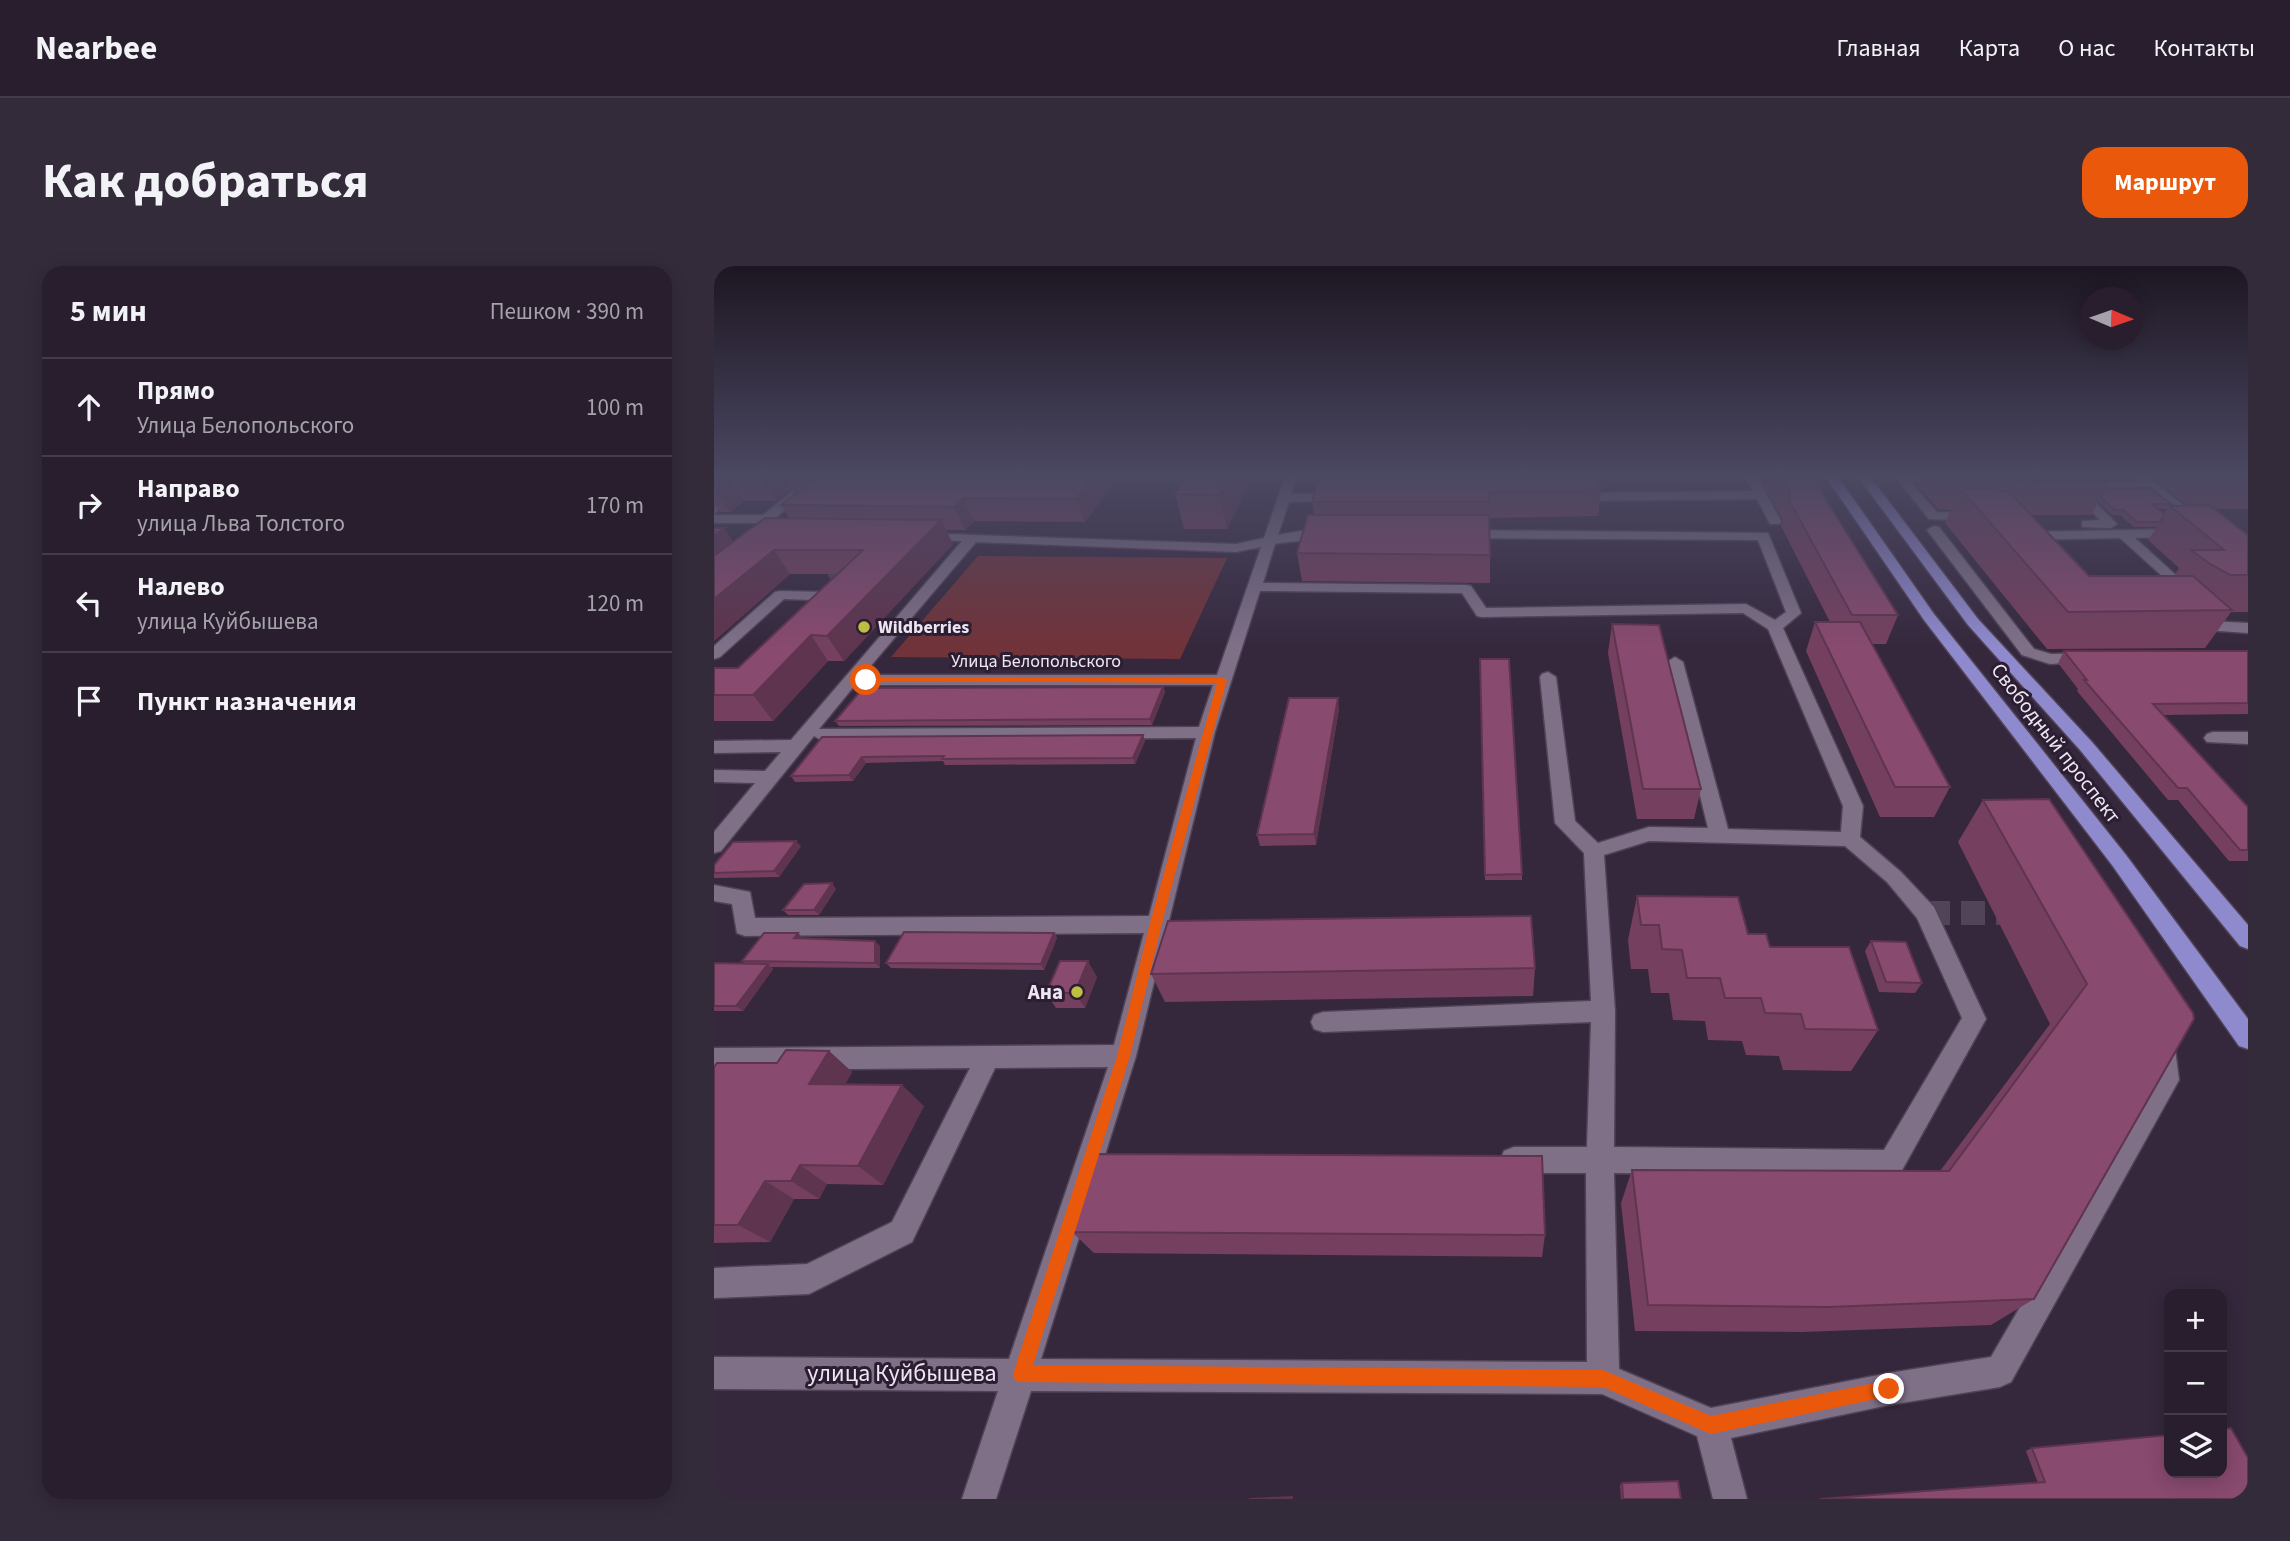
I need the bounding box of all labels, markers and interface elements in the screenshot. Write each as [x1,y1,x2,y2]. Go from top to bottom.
text: Nearbee [35,25,157,72]
text: Главная [1836,31,1921,66]
text: Карта [1959,31,2020,66]
text: О нас [2058,31,2115,66]
text: Контакты [2153,31,2255,66]
text: Как добраться [42,147,369,217]
button: Маршрут [2082,147,2248,218]
north arrow [2080,287,2143,350]
text: 5 мин [70,290,147,333]
text: Пешком · 390 m [490,295,644,328]
text: Прямо [137,372,215,409]
icon: ahead [70,388,108,426]
text: 100 m [586,391,644,424]
text: Улица Белопольского [137,409,354,442]
text: Направо [137,470,240,507]
icon: right [70,486,108,524]
text: 170 m [586,489,644,522]
text: улица Льва Толстого [137,507,345,540]
text: Налево [137,568,225,605]
icon: left [70,584,108,622]
text: 120 m [586,587,644,620]
text: улица Куйбышева [137,605,318,638]
place label: Wildberries [878,615,969,640]
marker: Wildberries [856,619,872,635]
street label: Улица Белопольского [951,649,1121,674]
street label: Свободный проспект [1984,657,2128,830]
route start [850,664,881,695]
icon: arrive [70,682,108,720]
text: Пункт назначения [137,683,357,720]
place label: Ана [1027,977,1063,1007]
marker: Ана [1069,984,1085,1000]
map controls [2164,1289,2227,1478]
button: + [2164,1289,2227,1352]
button: − [2164,1352,2227,1415]
street label: улица Куйбышева [807,1356,997,1391]
route end [1873,1373,1904,1404]
button: layers [2164,1415,2227,1478]

